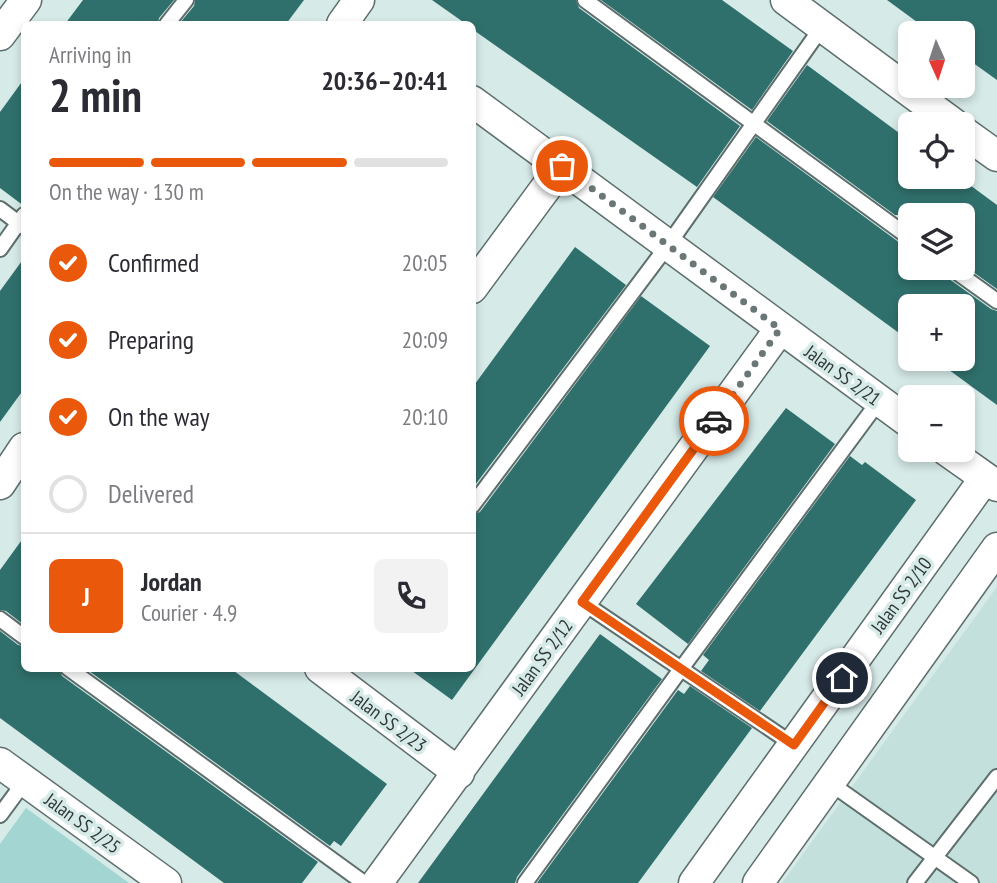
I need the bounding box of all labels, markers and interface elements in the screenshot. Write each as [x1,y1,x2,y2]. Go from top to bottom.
north arrow [898,21,975,98]
map controls [898,21,975,462]
text: Arriving in [49,40,131,69]
text: 20:36–20:41 [321,64,448,97]
text: 2 min [49,65,142,125]
button: locate [898,112,975,189]
pin [532,136,592,196]
icon: bag [543,147,581,185]
text: On the way · 130 m [49,177,204,206]
button: layers [898,203,975,280]
icon: check [49,244,87,282]
text: Confirmed [108,246,199,279]
text: 20:05 [402,248,448,277]
button: + [898,294,975,371]
icon: check [49,321,87,359]
text: Preparing [108,323,194,356]
text: 20:09 [402,325,448,354]
street label: Jalan SS 2/21 [799,339,886,411]
button: − [898,385,975,462]
courier [679,386,749,456]
icon: check [49,398,87,436]
text: On the way [108,400,210,433]
text: 20:10 [402,402,448,431]
icon: car [695,402,733,440]
text: Delivered [108,477,194,510]
street label: Jalan SS 2/10 [865,552,937,639]
button: phone [374,559,448,633]
text: Jordan [141,565,202,598]
text: J [82,580,90,613]
text: Courier · 4.9 [141,598,237,627]
street label: Jalan SS 2/12 [506,614,578,701]
pin [812,648,872,708]
icon: home [823,659,861,697]
street label: Jalan SS 2/23 [346,684,431,757]
street label: Jalan SS 2/25 [39,787,126,859]

